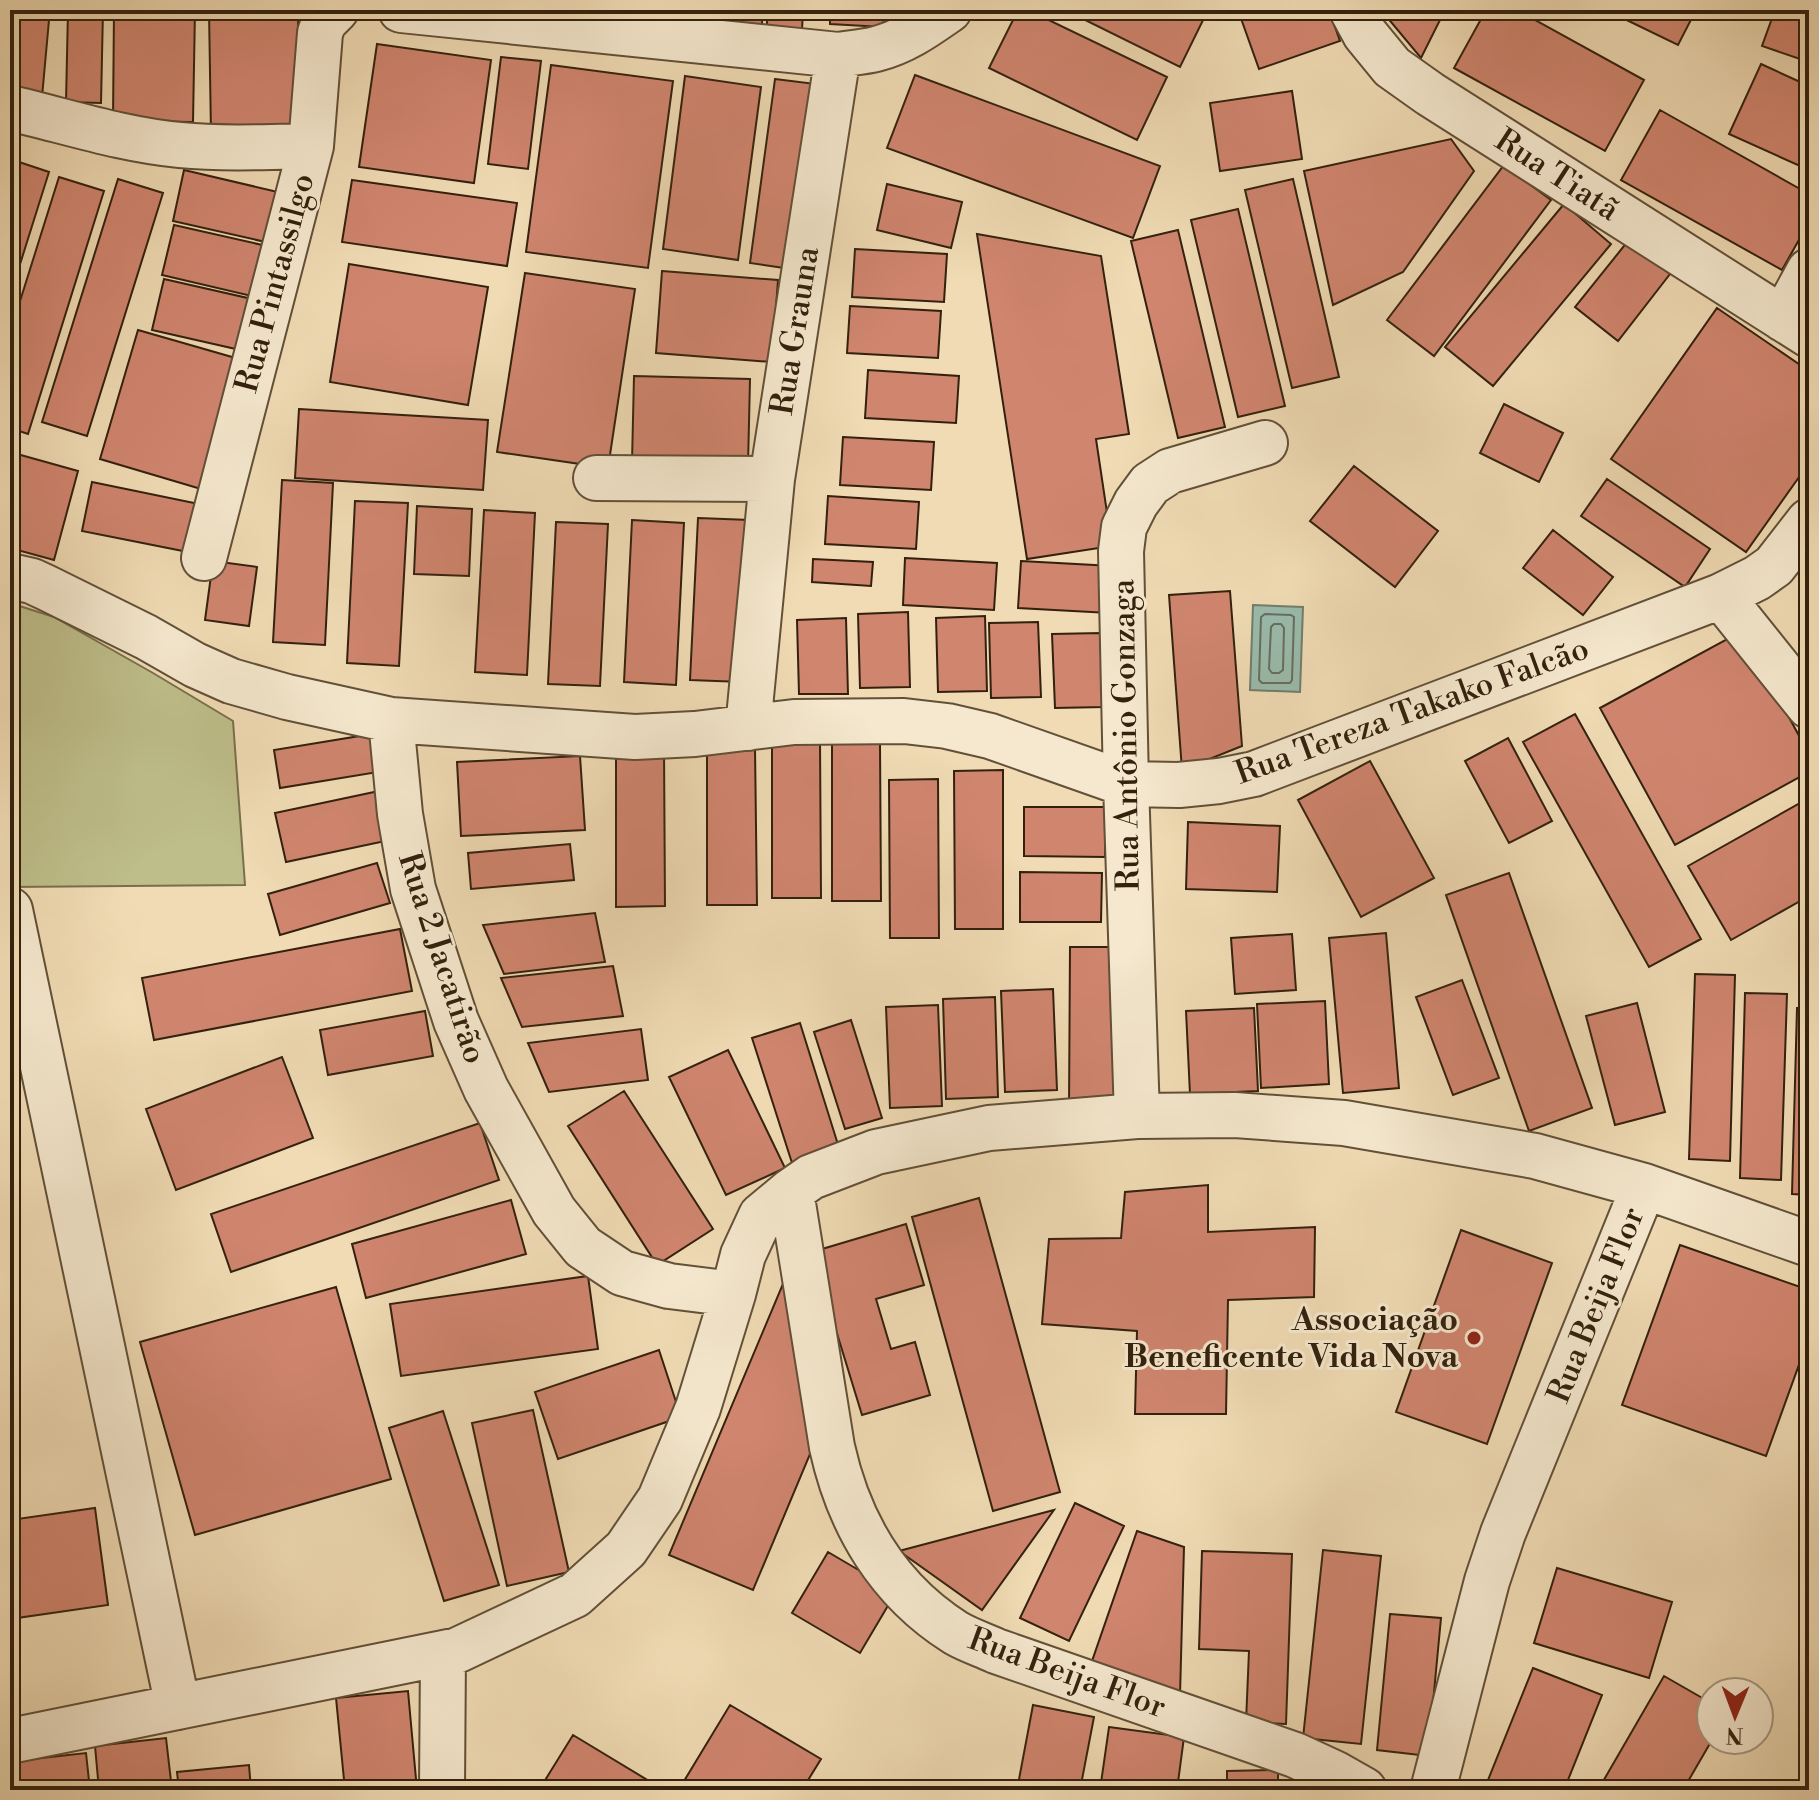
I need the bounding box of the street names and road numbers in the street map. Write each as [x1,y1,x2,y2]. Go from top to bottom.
street label: Rua Tiatã [1487,120,1627,230]
street label: Rua Pintassilgo [227,169,323,397]
street label: Rua Grauna [762,243,828,418]
street label: Rua Antônio Gonzaga [1103,578,1149,891]
street label: Rua Tereza Takako Falcão [1230,628,1594,794]
street label: Rua 2 Jacatirão [389,847,495,1069]
street label: Rua Beija Flor [1539,1201,1653,1409]
street label: Rua Beija Flor [963,1619,1171,1727]

